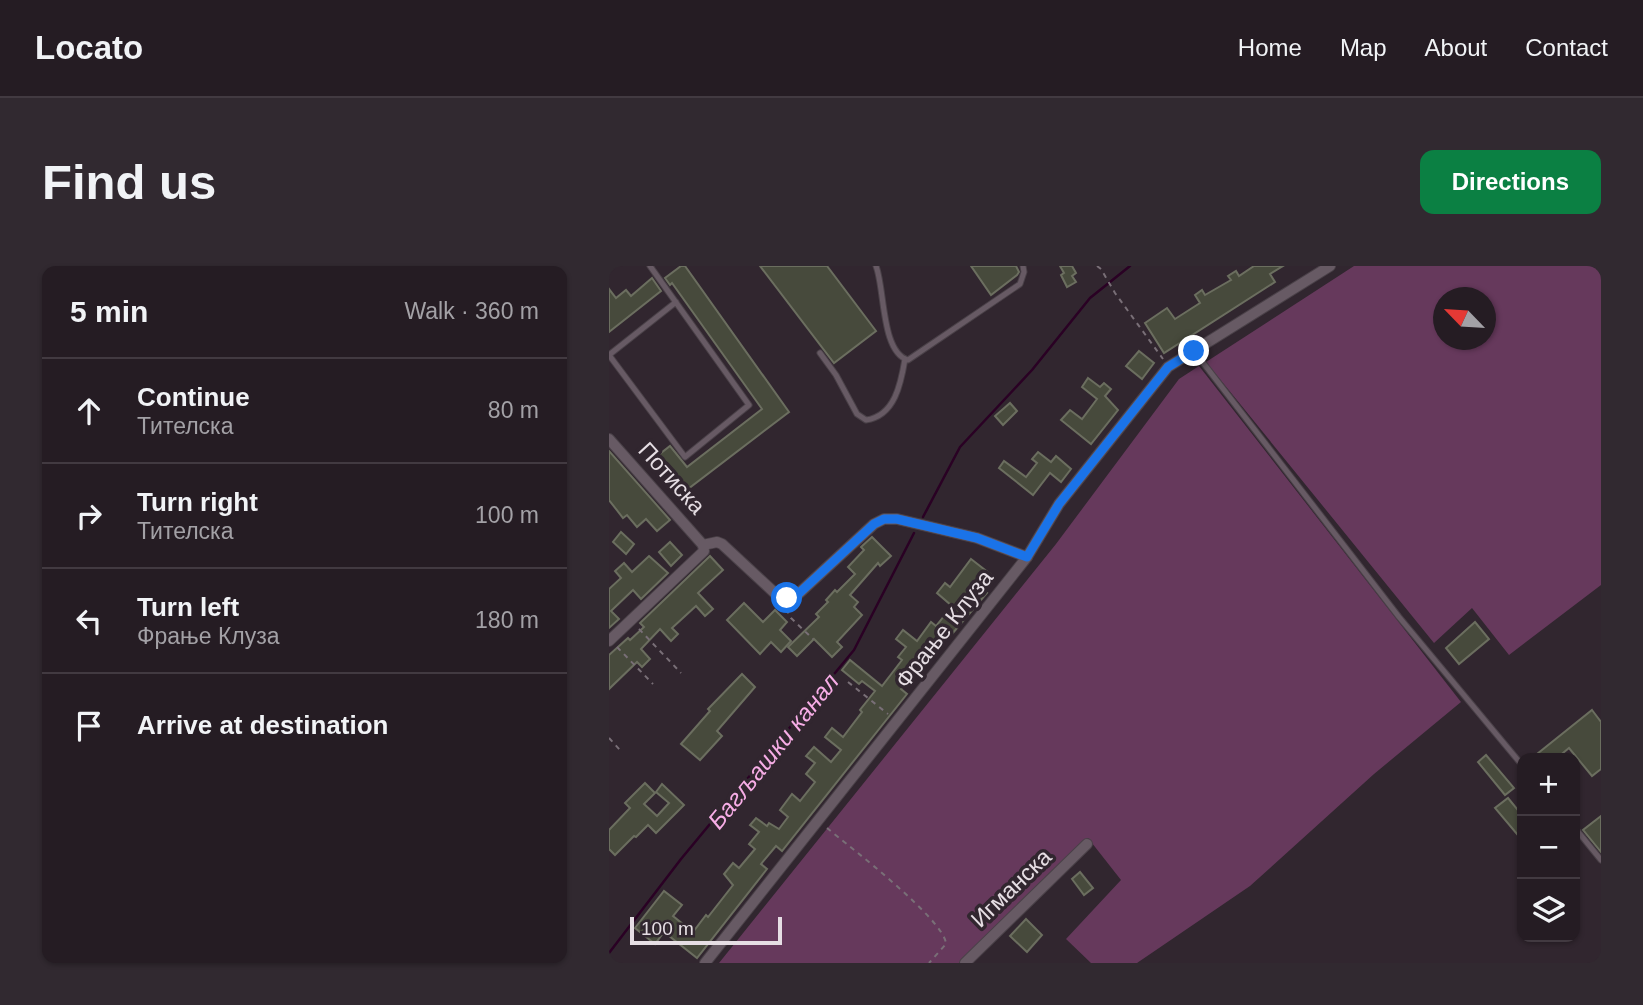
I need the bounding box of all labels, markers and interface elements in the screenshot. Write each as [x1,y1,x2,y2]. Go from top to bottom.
text: Locato [35,29,143,66]
text: Home [1238,34,1302,61]
text: Map [1340,34,1387,61]
text: About [1425,34,1487,61]
text: Contact [1525,34,1608,61]
button: Directions [1420,150,1601,214]
text: Find us [42,155,216,209]
north arrow [1433,287,1496,350]
text: 5 min [70,295,148,328]
text: Walk · 360 m [404,298,539,324]
route end [1178,335,1209,366]
text: Continue [137,382,250,412]
icon: ahead [70,392,108,430]
text: 80 m [488,397,539,423]
text: Тителска [137,413,233,439]
street label: Потиска [633,437,711,519]
text: Turn right [137,487,258,517]
icon: right [70,497,108,535]
text: 100 m [475,502,539,528]
text: Тителска [137,518,233,544]
street label: Фрање Клуза [890,565,998,693]
route start [771,582,802,613]
text: Turn left [137,592,239,622]
icon: left [70,602,108,640]
text: 180 m [475,607,539,633]
text: Фрање Клуза [137,623,280,649]
water label: Багљашки канал [702,668,844,834]
icon: arrive [70,707,108,745]
text: Arrive at destination [137,710,388,740]
map controls [1517,753,1580,942]
button: + [1517,753,1580,816]
button: − [1517,816,1580,879]
street label: Игманска [966,843,1057,932]
button: layers [1517,879,1580,942]
scale bar [630,914,782,946]
text: 100 m [641,918,694,939]

